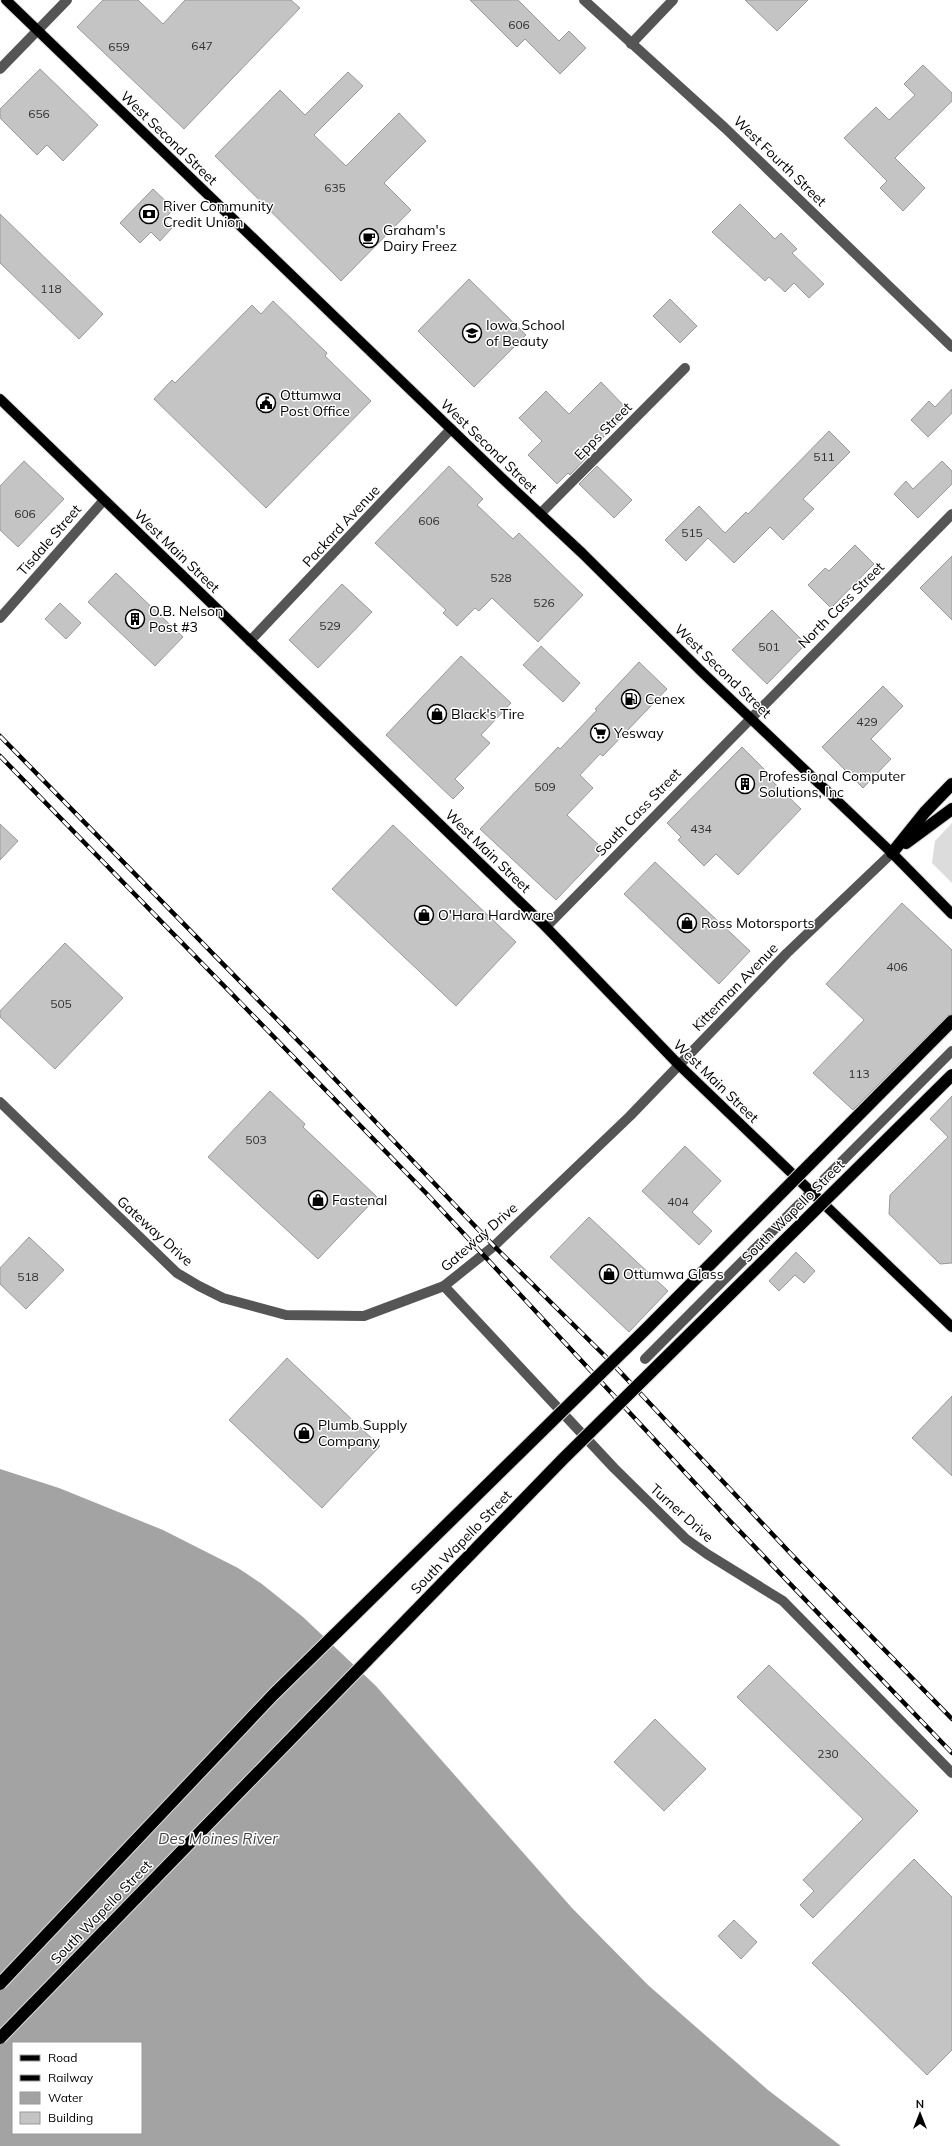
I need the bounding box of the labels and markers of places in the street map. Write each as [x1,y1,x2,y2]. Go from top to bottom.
place label: River Community Credit Union [163,197,274,231]
bank icon: River Community Credit Union [138,203,160,225]
place label: Graham's Dairy Freez [383,221,457,255]
cafe icon: Graham's Dairy Freez [358,227,380,249]
place label: Iowa School of Beauty [486,316,565,350]
school or university icon: Iowa School of Beauty [461,322,483,344]
place label: Ottumwa Post Office [280,386,350,420]
public building icon: Ottumwa Post Office [255,392,277,414]
place label: O.B. Nelson Post #3 [149,602,223,636]
building icon: O.B. Nelson Post #3 [124,608,146,630]
fuel station icon: Cenex [620,688,642,710]
place label: Cenex [645,690,685,708]
shop icon: Black's Tire [426,703,448,725]
place label: Black's Tire [451,705,524,723]
supermarket icon: Yesway [589,722,611,744]
place label: Yesway [613,724,664,742]
place label: Professional Computer Solutions, Inc [759,767,906,801]
building icon: Professional Computer Solutions, Inc [734,773,756,795]
shop icon: O'Hara Hardware [413,904,435,926]
place label: O'Hara Hardware [438,906,554,924]
shop icon: Ross Motorsports [676,912,698,934]
place label: Ross Motorsports [701,914,815,932]
shop icon: Fastenal [307,1189,329,1211]
place label: Fastenal [332,1191,387,1209]
shop icon: Ottumwa Glass [598,1263,620,1285]
place label: Ottumwa Glass [623,1265,724,1283]
place label: Plumb Supply Company [318,1416,408,1450]
shop icon: Plumb Supply Company [293,1422,315,1444]

